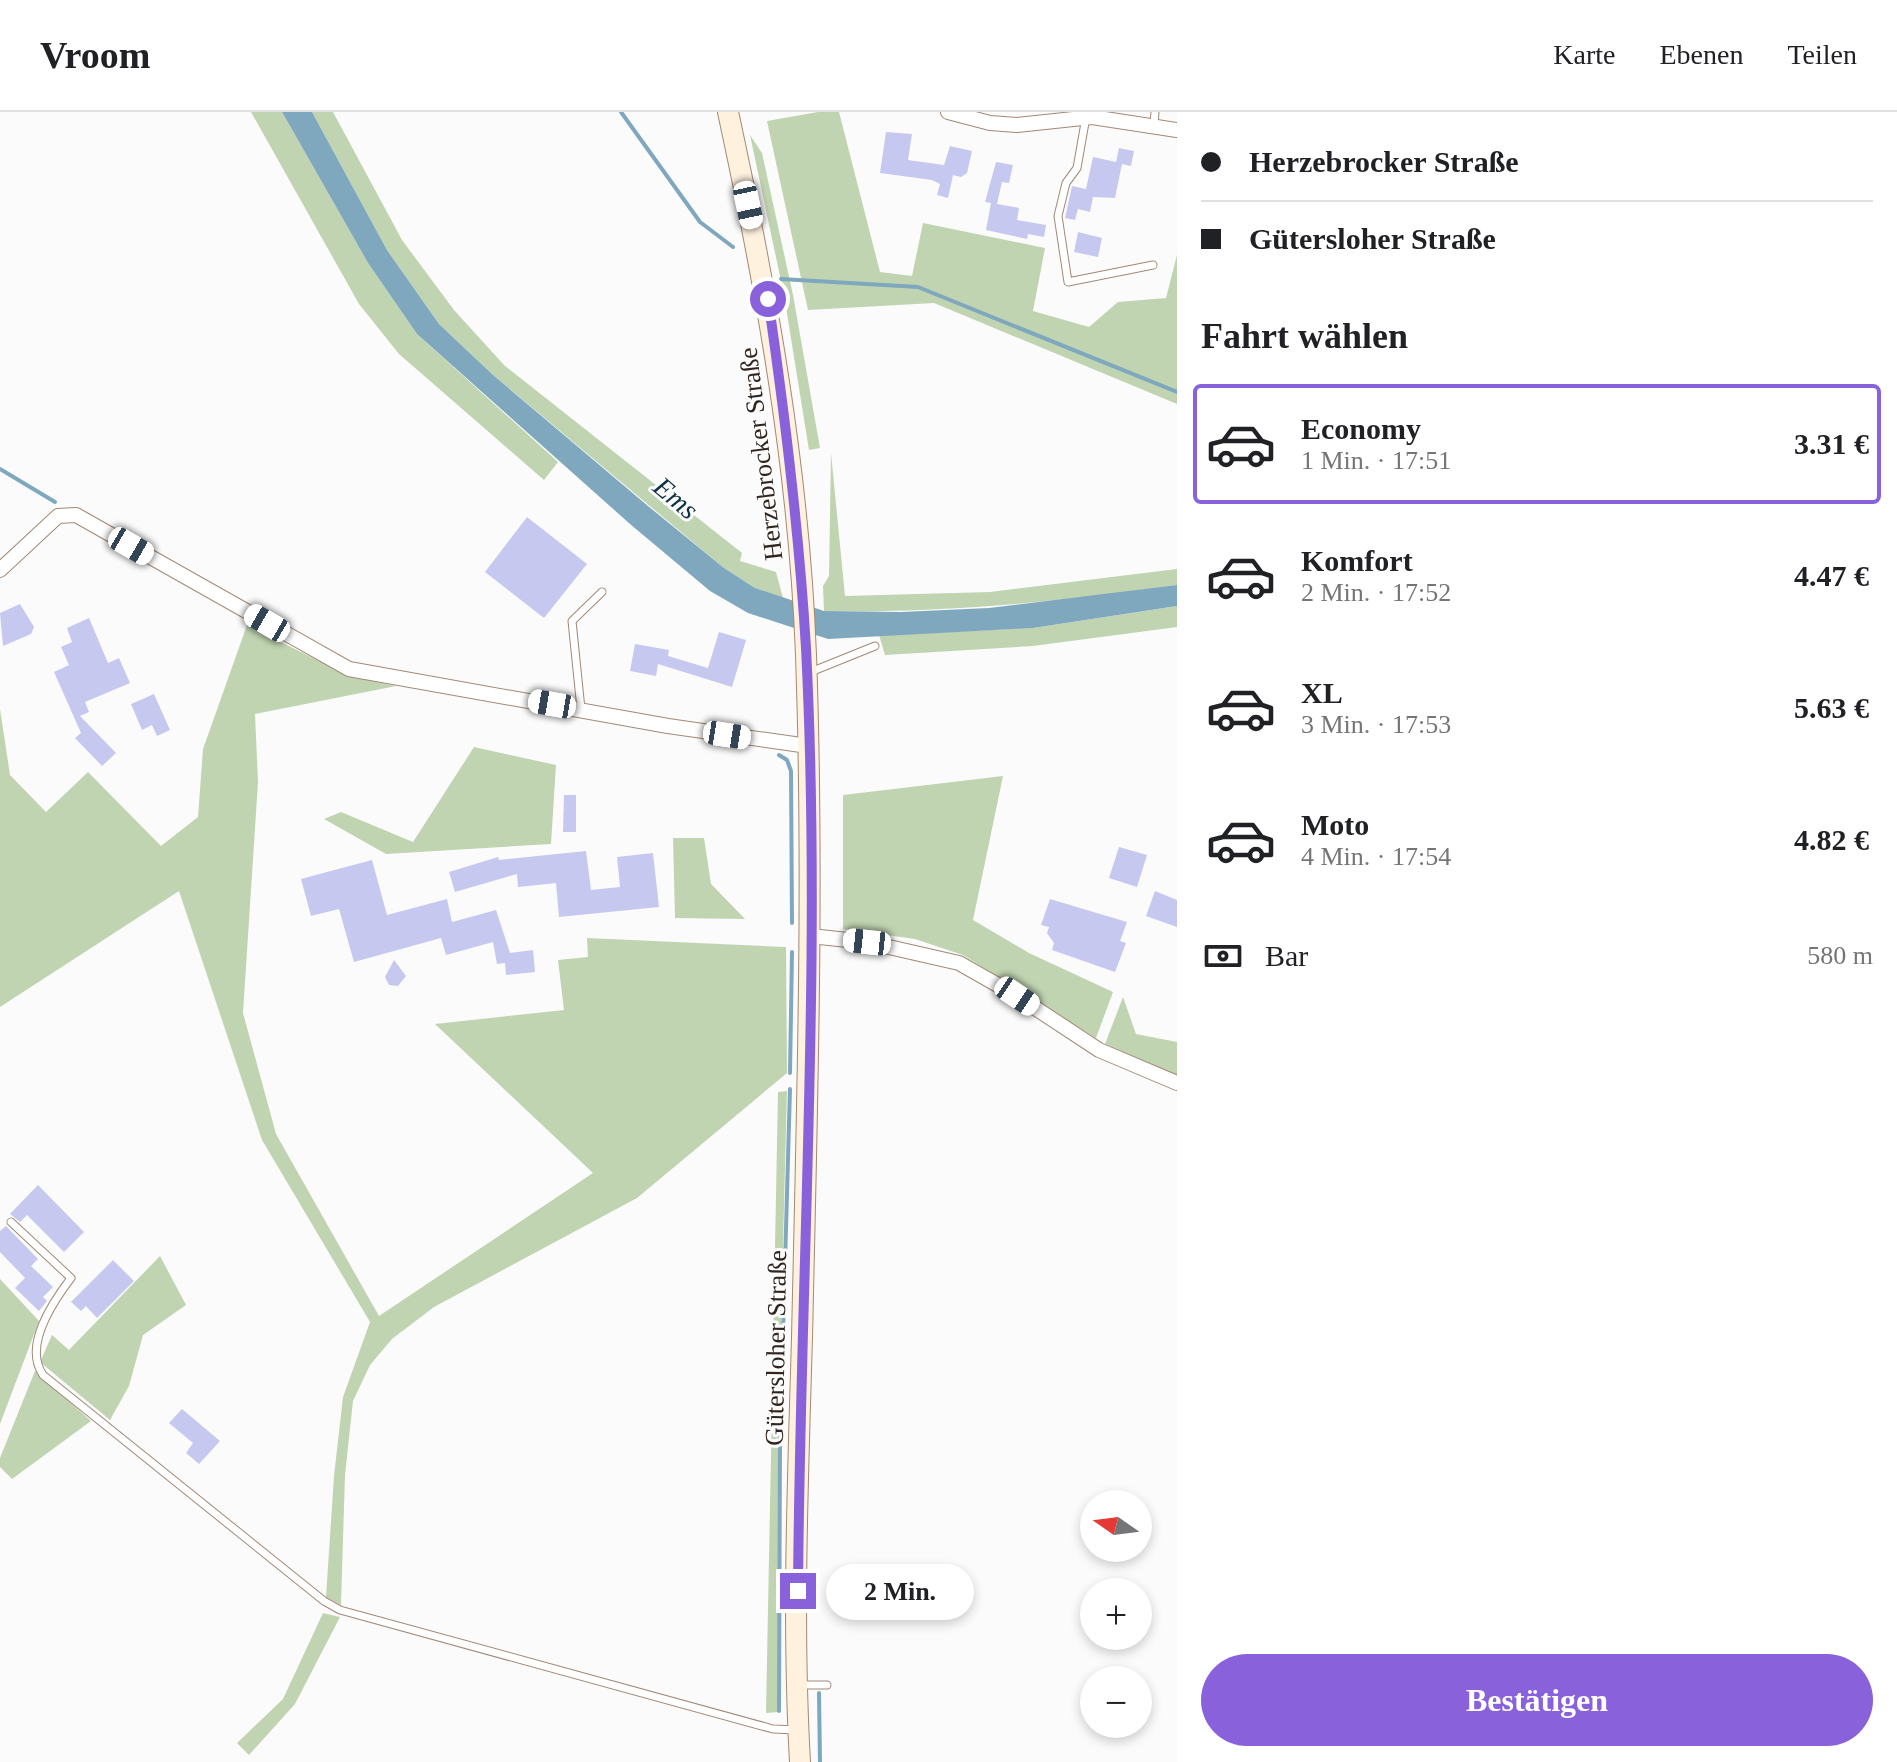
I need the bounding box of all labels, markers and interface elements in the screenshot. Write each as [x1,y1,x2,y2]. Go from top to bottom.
text: Vroom [40,34,150,76]
text: Karte [1553,39,1615,70]
text: Ebenen [1659,39,1743,70]
text: Teilen [1787,39,1857,70]
text: Herzebrocker Straße [1249,145,1519,178]
car [731,179,765,231]
text: Gütersloher Straße [1249,222,1496,255]
route start [750,281,786,317]
text: Fahrt wählen [1201,316,1408,356]
street label: Herzebrocker Straße [734,346,788,562]
icon: car [1205,408,1277,480]
text: Economy [1301,412,1421,445]
text: 3.31 € [1794,427,1869,460]
text: 1 Min. · 17:51 [1301,446,1451,475]
water label: Ems [647,470,705,525]
car [104,524,158,568]
icon: car [1205,540,1277,612]
text: Komfort [1301,544,1413,577]
text: 4.47 € [1794,559,1869,592]
text: 2 Min. · 17:52 [1301,578,1451,607]
car [240,601,294,645]
icon: car [1205,672,1277,744]
text: XL [1301,676,1343,709]
car [526,688,578,720]
text: 5.63 € [1794,691,1869,724]
text: 3 Min. · 17:53 [1301,710,1451,739]
car [701,719,753,751]
icon: car [1205,804,1277,876]
text: Moto [1301,808,1369,841]
text: 4.82 € [1794,823,1869,856]
text: 4 Min. · 17:54 [1301,842,1451,871]
car [842,928,892,956]
icon: cash [1201,934,1245,978]
text: Bar [1265,939,1308,972]
text: 580 m [1807,941,1873,970]
car [990,973,1044,1019]
street label: Gütersloher Straße [760,1250,792,1446]
north arrow [1080,1490,1152,1562]
map controls [1080,1490,1152,1738]
callout: 2 Min. [826,1563,974,1619]
route end [780,1573,816,1609]
text: 2 Min. [864,1577,936,1606]
button: + [1080,1578,1152,1650]
button: Bestätigen [1201,1654,1873,1746]
button: − [1080,1666,1152,1738]

